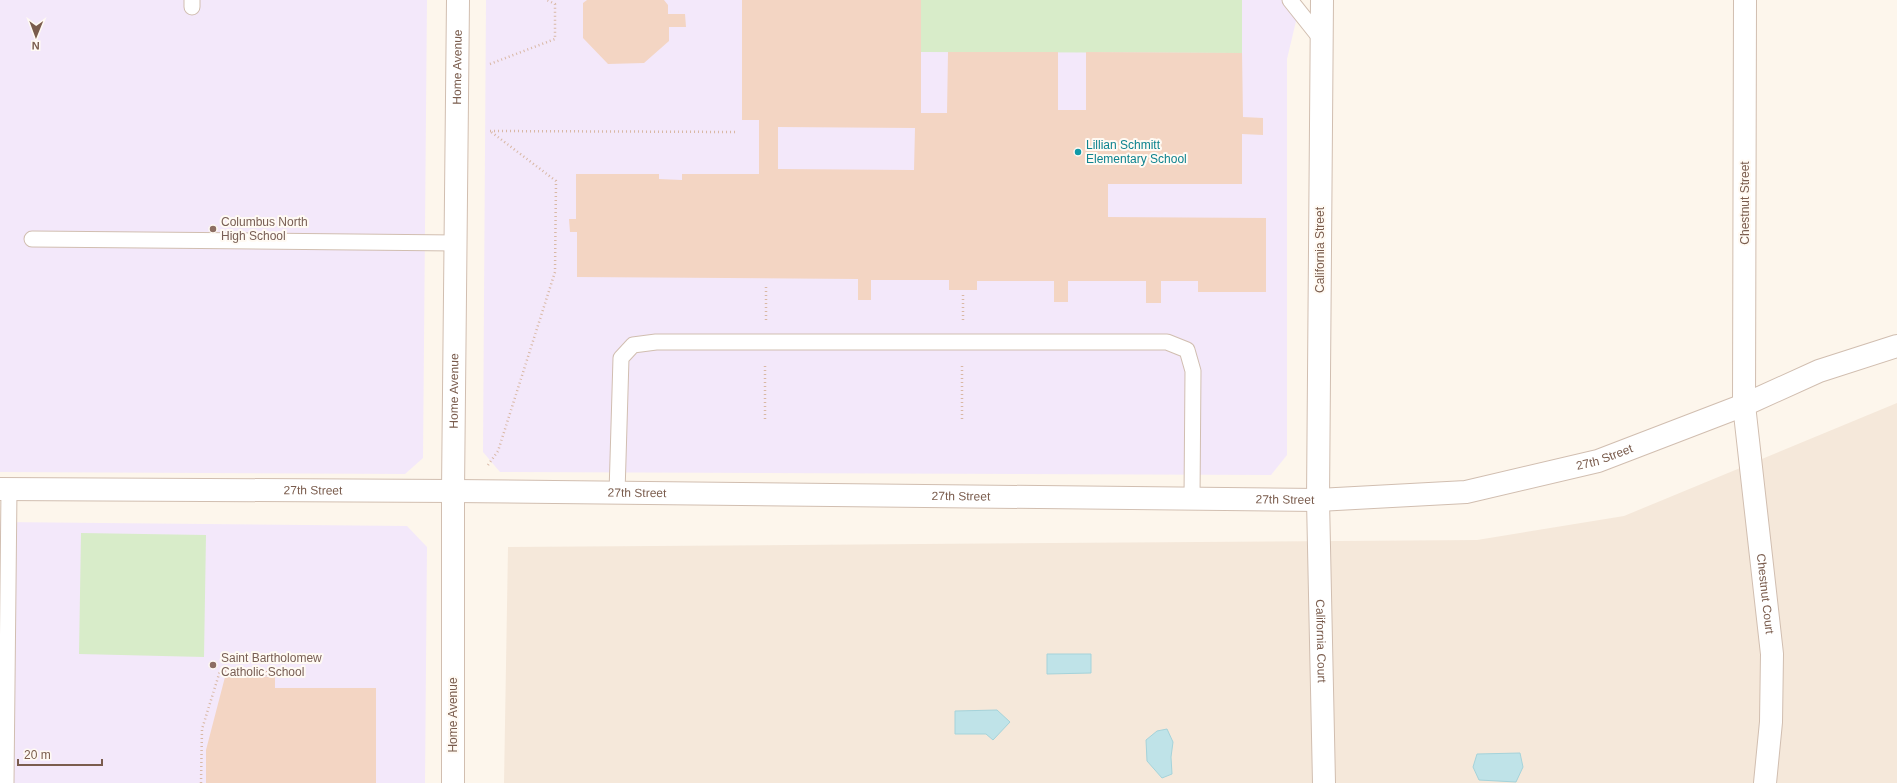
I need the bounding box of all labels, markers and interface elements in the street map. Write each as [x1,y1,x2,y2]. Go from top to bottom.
north arrow [16,16,56,56]
street label: Home Avenue [450,29,465,105]
text: N [32,40,40,52]
place label: Lillian Schmitt Elementary School [1086,138,1187,166]
marker: Lillian Schmitt Elementary School [1073,147,1083,157]
street label: Chestnut Street [1738,161,1752,245]
street label: California Street [1313,206,1327,293]
place label: Columbus North High School [221,215,308,243]
marker: Columbus North High School [208,224,218,234]
street label: Home Avenue [447,353,461,429]
street label: 27th Street [1575,441,1635,473]
street label: 27th Street [284,483,343,498]
street label: 27th Street [608,486,667,500]
street label: 27th Street [931,489,991,504]
street label: 27th Street [1255,492,1315,507]
street label: Chestnut Court [1754,553,1777,635]
street label: California Court [1313,599,1329,684]
place label: Saint Bartholomew Catholic School [221,651,322,679]
marker: Saint Bartholomew Catholic School [208,660,218,670]
street label: Home Avenue [446,677,460,753]
scale bar [18,741,102,767]
text: 20 m [24,748,51,762]

